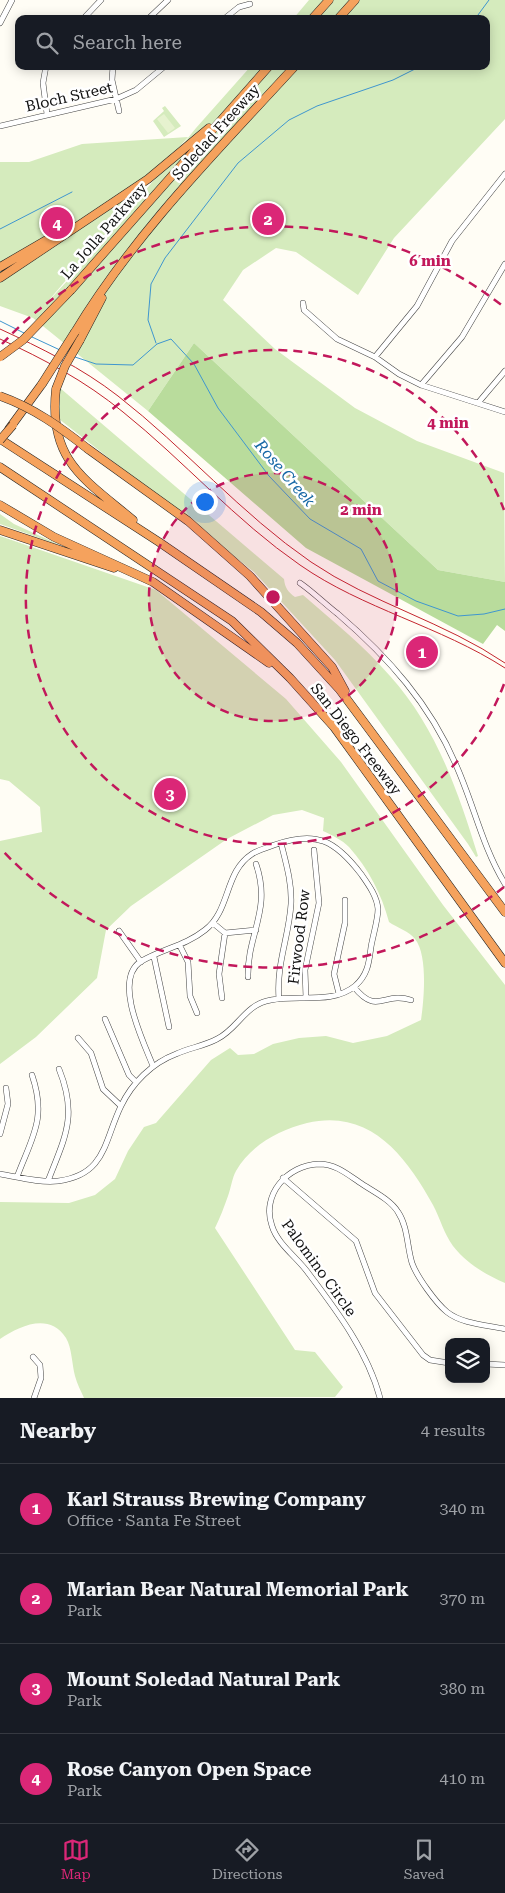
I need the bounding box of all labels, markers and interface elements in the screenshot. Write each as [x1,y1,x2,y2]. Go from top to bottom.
search box [15,15,490,70]
icon: search [33,29,61,57]
text: Search here [73,31,182,54]
street label: Bloch Street [24,78,115,116]
street label: Soledad Freeway [168,80,264,184]
street label: La Jolla Parkway [57,179,151,283]
pin: 2 [252,200,284,238]
pin: 4 [41,204,73,242]
text: 6 min [409,252,451,270]
text: 4 min [427,414,469,432]
water label: Rose Creek [250,435,319,510]
your location [192,489,218,515]
text: 2 min [340,501,382,519]
centre of rings [264,588,282,606]
pin: 1 [406,633,438,671]
street label: San Diego Freeway [307,680,405,799]
pin: 3 [154,775,186,813]
street label: Firwood Row [284,888,314,986]
street label: Palomino Circle [278,1216,360,1320]
map controls [445,1338,490,1383]
button: layers [445,1338,490,1383]
text: Nearby [20,1419,96,1443]
text: 4 results [421,1421,485,1440]
text: Karl Strauss Brewing Company [67,1488,366,1511]
text: 1 [32,1499,40,1518]
text: 340 m [439,1499,485,1518]
text: Office · Santa Fe Street [67,1511,241,1530]
text: Marian Bear Natural Memorial Park [67,1578,409,1601]
text: 2 [32,1589,40,1608]
text: 370 m [439,1589,485,1608]
text: Park [67,1601,102,1620]
text: Mount Soledad Natural Park [67,1668,340,1691]
text: 3 [32,1679,40,1698]
text: 380 m [439,1679,485,1698]
text: Park [67,1691,102,1710]
text: Rose Canyon Open Space [67,1758,311,1781]
text: 4 [32,1769,40,1788]
text: 410 m [439,1769,485,1788]
text: Park [67,1781,102,1800]
tab: Map [61,1836,91,1882]
tab: Directions [212,1836,282,1882]
tab: Saved [404,1836,444,1882]

